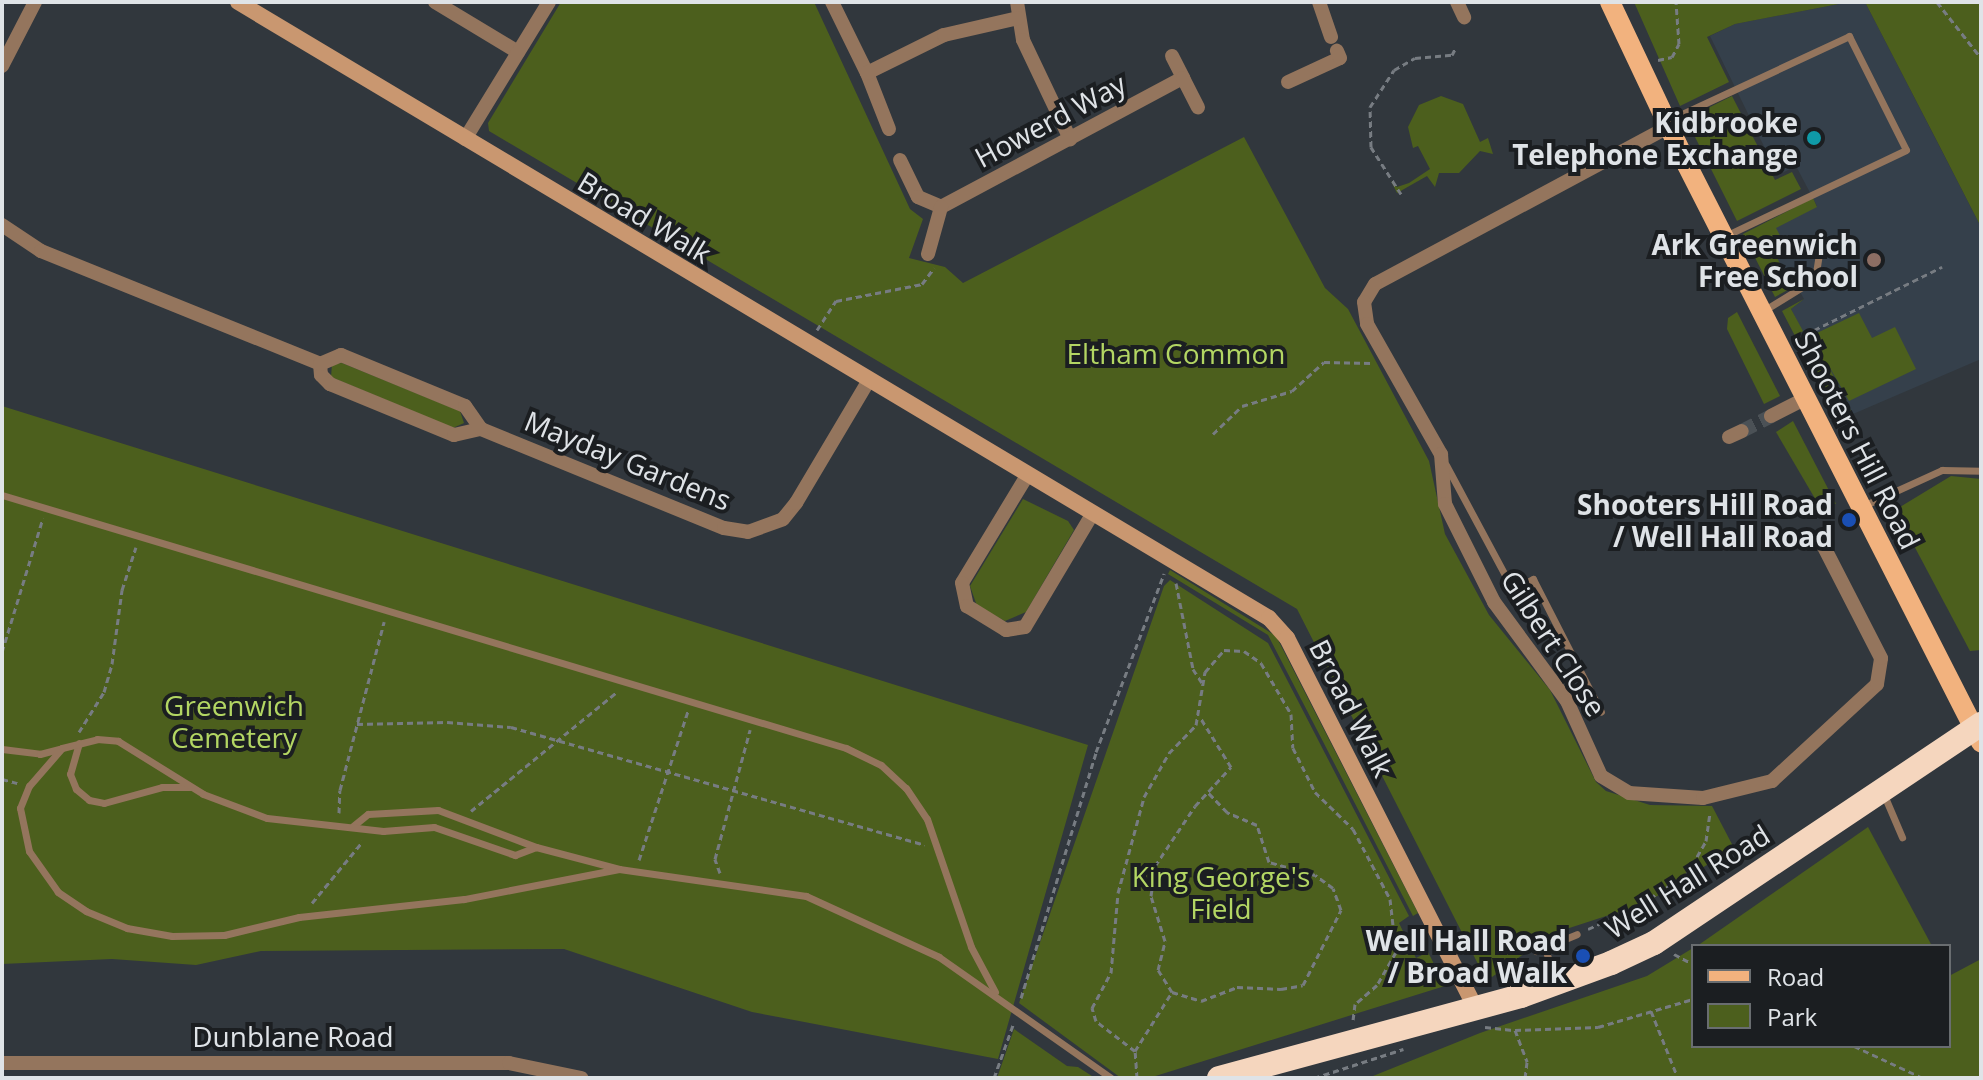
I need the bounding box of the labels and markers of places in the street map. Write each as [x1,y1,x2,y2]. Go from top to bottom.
place label: Kidbrooke Telephone Exchange [1512,105,1798,171]
marker: Kidbrooke Telephone Exchange [1805,129,1823,147]
place label: Ark Greenwich Free School [1652,227,1858,293]
marker: Ark Greenwich Free School [1865,251,1883,269]
place label: Shooters Hill Road / Well Hall Road [1577,487,1833,553]
marker: Shooters Hill Road / Well Hall Road [1840,511,1858,529]
place label: Well Hall Road / Broad Walk [1366,923,1567,989]
marker: Well Hall Road / Broad Walk [1574,947,1592,965]

